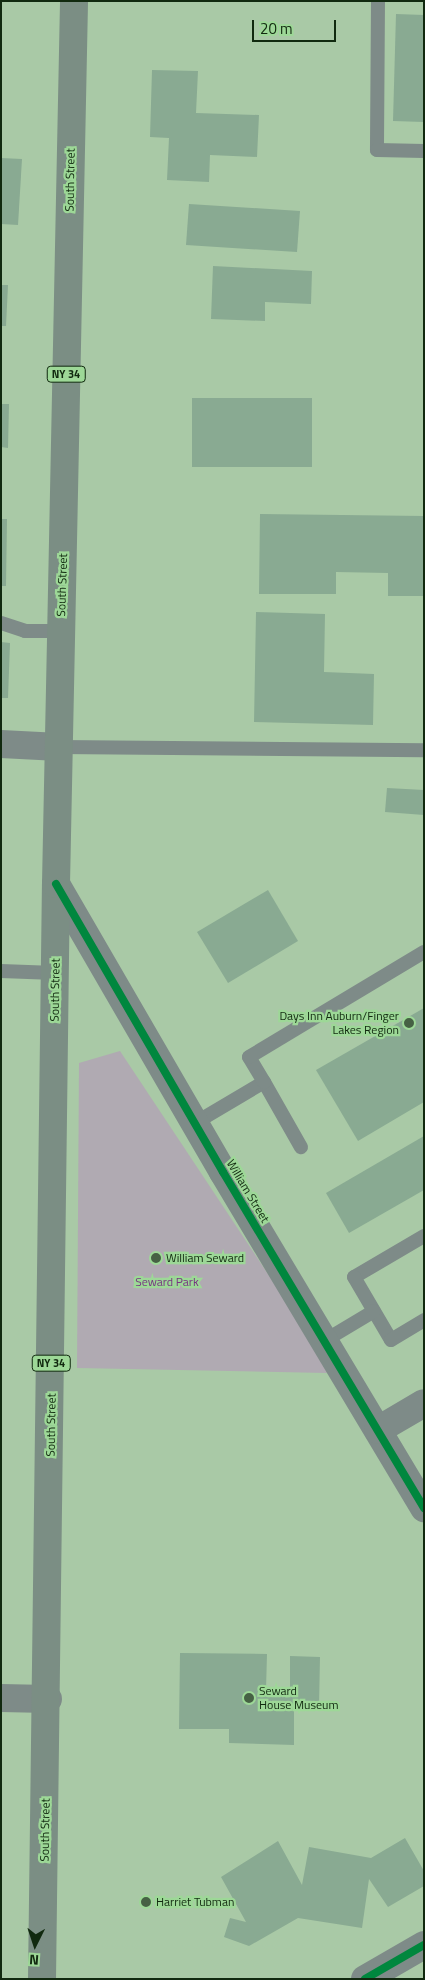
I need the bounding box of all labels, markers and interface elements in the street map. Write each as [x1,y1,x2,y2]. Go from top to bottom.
scale bar [255,10,339,42]
text: 20 m [260,17,293,40]
street label: South Street [62,148,78,212]
road number: NY 34 [46,366,86,382]
street label: South Street [54,553,70,617]
street label: South Street [47,958,63,1022]
place label: Days Inn Auburn/Finger Lakes Region [279,1009,399,1037]
marker: Days Inn Auburn/Finger Lakes Region [403,1017,415,1029]
street label: William Street [224,1157,272,1225]
place label: William Seward [166,1251,244,1265]
marker: William Seward [150,1252,162,1264]
park label: Seward Park [135,1275,199,1289]
road number: NY 34 [31,1355,71,1372]
street label: South Street [43,1393,59,1457]
place label: Seward House Museum [259,1684,339,1712]
marker: Seward House Museum [243,1692,255,1704]
street label: South Street [37,1798,53,1862]
place label: Harriet Tubman [156,1895,234,1909]
marker: Harriet Tubman [140,1896,152,1908]
north arrow [10,1920,60,1970]
text: N [28,1950,39,1971]

